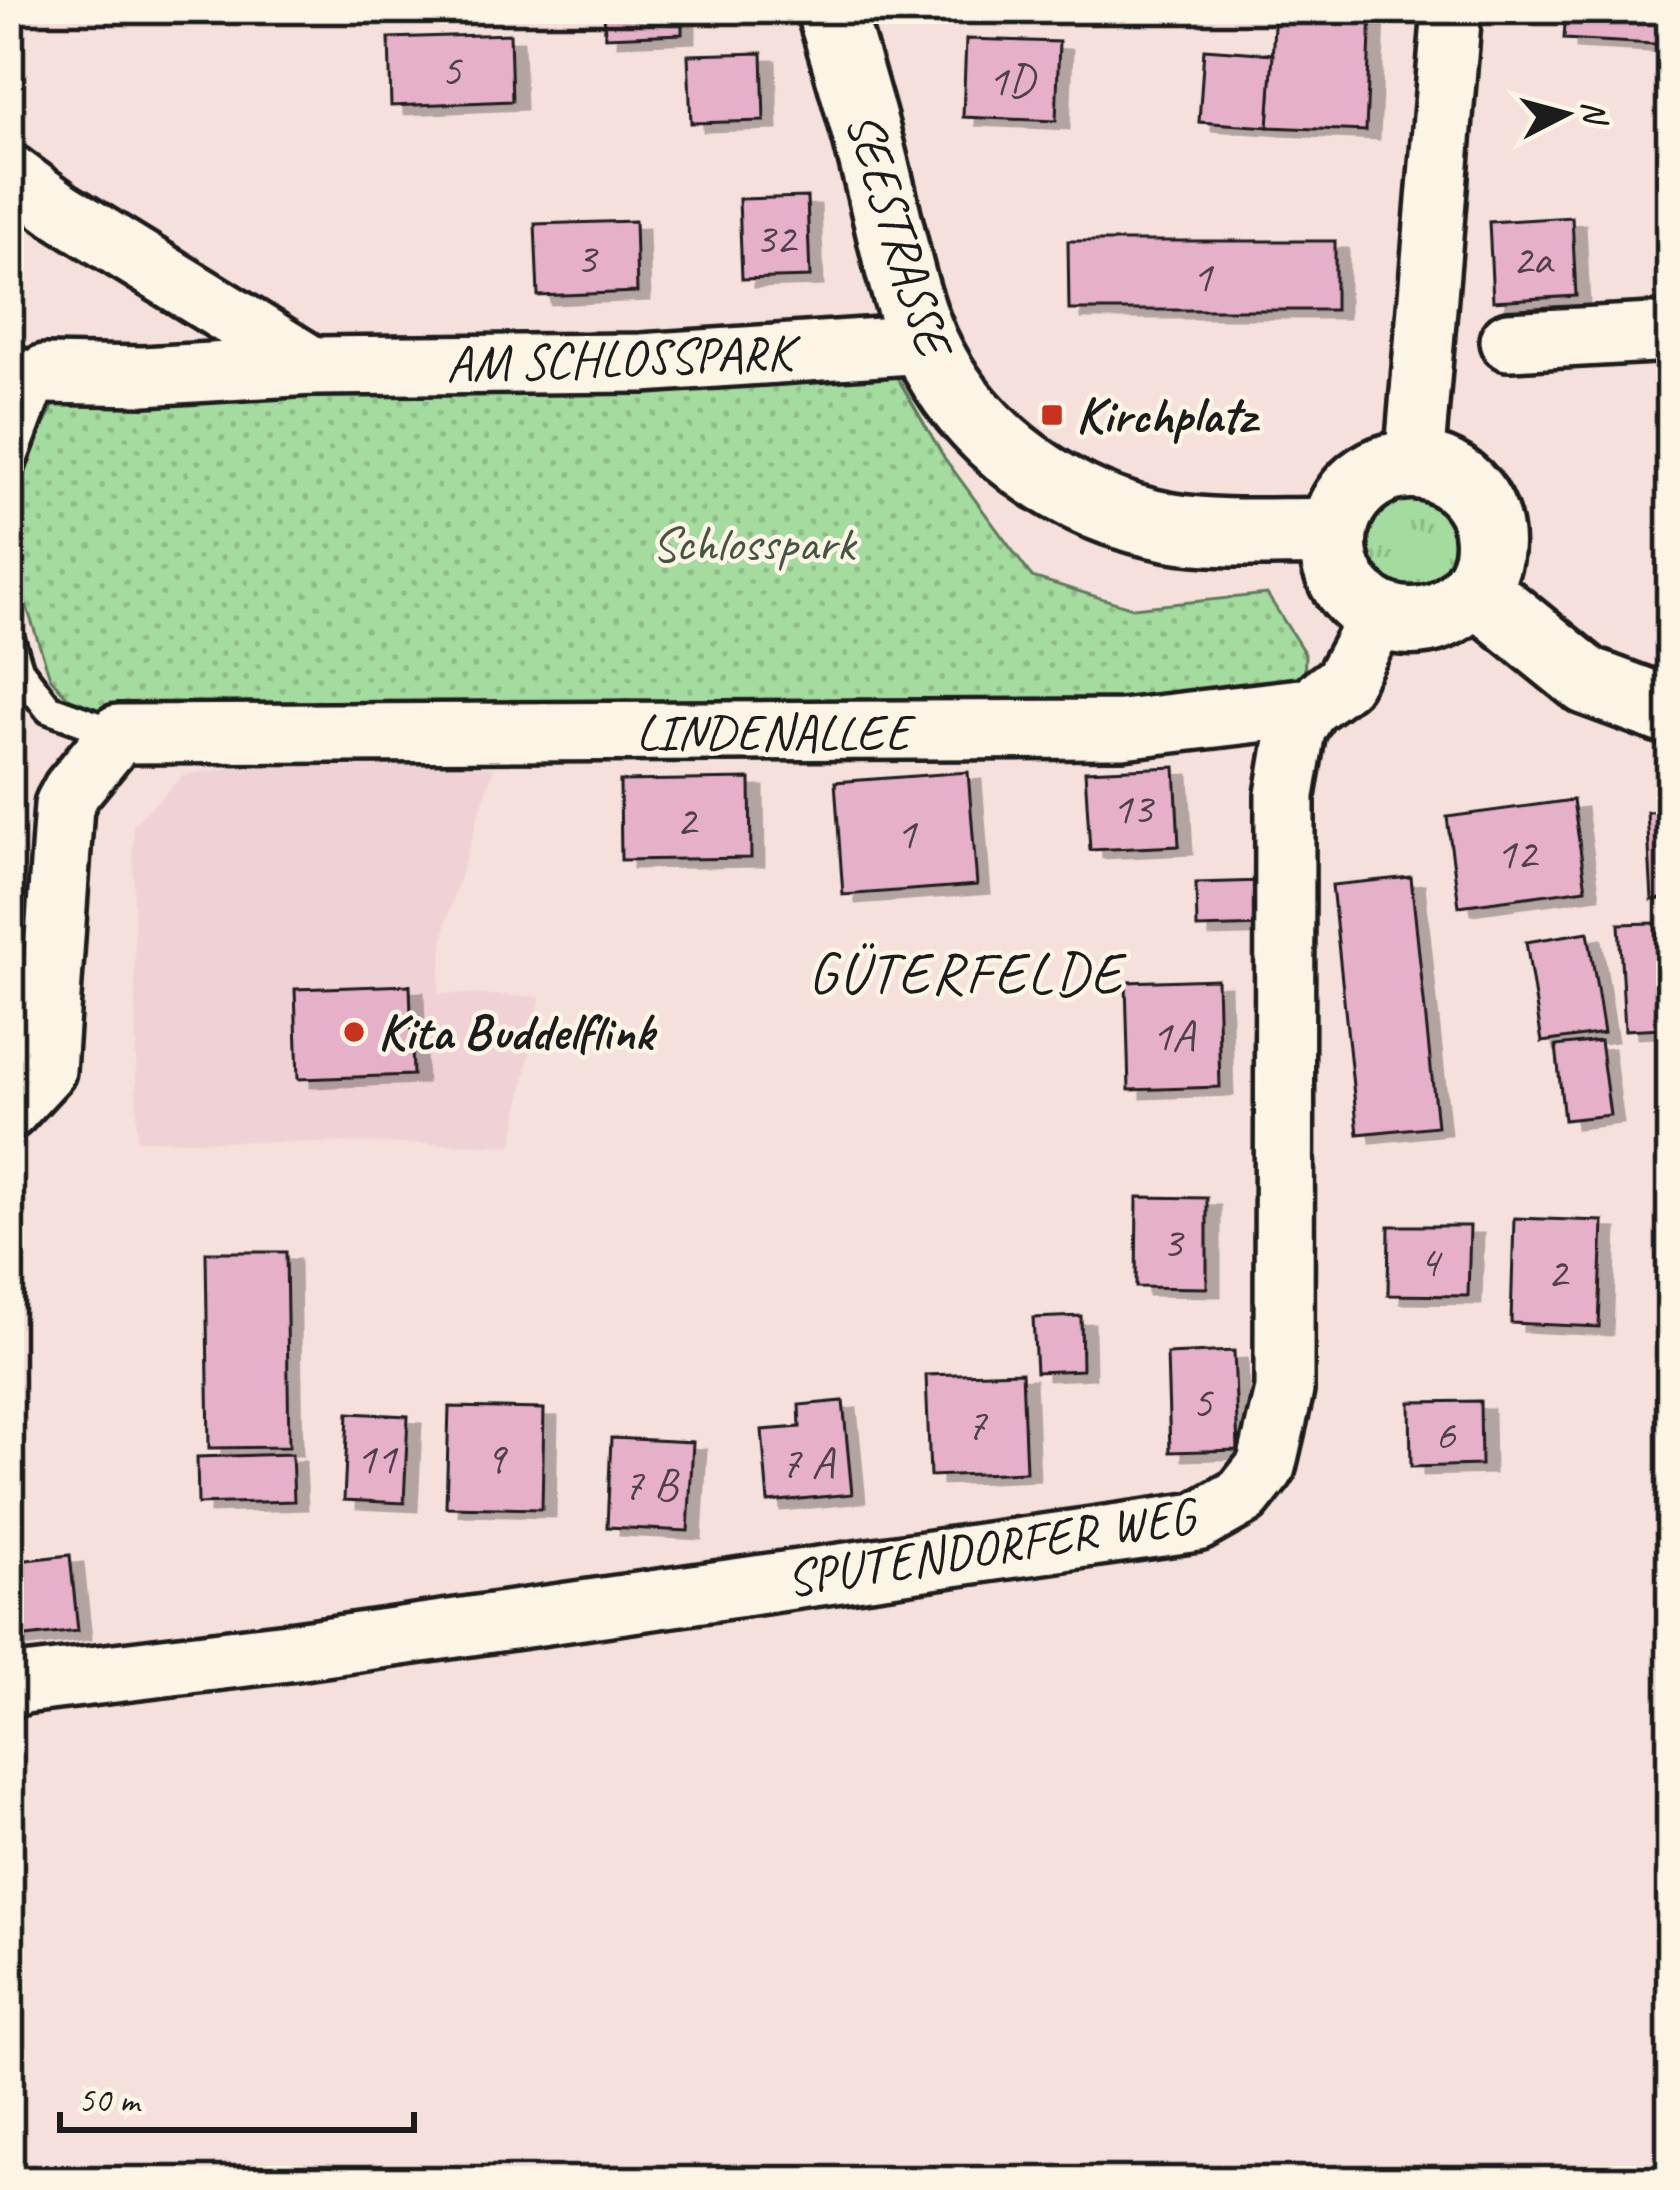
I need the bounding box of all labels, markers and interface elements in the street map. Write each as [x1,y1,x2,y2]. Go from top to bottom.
house number: 5 [441,42,464,99]
house number: 1D [988,52,1038,109]
north arrow [1506,54,1626,174]
text: N [1573,99,1617,129]
street label: SEESTRASSE [832,104,968,367]
house number: 32 [755,210,799,267]
house number: 3 [576,230,599,287]
house number: 2a [1512,231,1555,288]
house number: 1 [1192,248,1215,305]
street label: AM SCHLOSSPARK [445,320,803,396]
place label: Kirchplatz [1076,383,1260,447]
marker: Kirchplatz [1039,402,1065,428]
park label: Schlosspark [651,511,858,575]
street label: LINDENALLEE [636,700,916,764]
house number: 13 [1112,780,1155,837]
house number: 2 [676,792,700,849]
house number: 1 [896,805,919,862]
house number: 12 [1496,825,1540,882]
district label: GÜTERFELDE [808,937,1128,1009]
place label: Kita Buddelflink [378,1000,657,1064]
house number: 1A [1152,1007,1197,1064]
marker: Kita Buddelflink [341,1019,367,1045]
house number: 3 [1162,1214,1185,1271]
house number: 4 [1419,1233,1443,1290]
house number: 2 [1547,1244,1571,1301]
house number: 5 [1192,1374,1215,1431]
house number: 7 [966,1396,989,1453]
house number: 6 [1435,1406,1457,1463]
house number: 11 [356,1430,399,1487]
house number: 9 [485,1430,509,1487]
house number: 7 A [780,1434,836,1491]
house number: 7 B [623,1456,680,1513]
street label: SPUTENDORFER WEG [782,1482,1203,1611]
scale bar [60,2058,414,2132]
text: 50 m [78,2077,142,2123]

